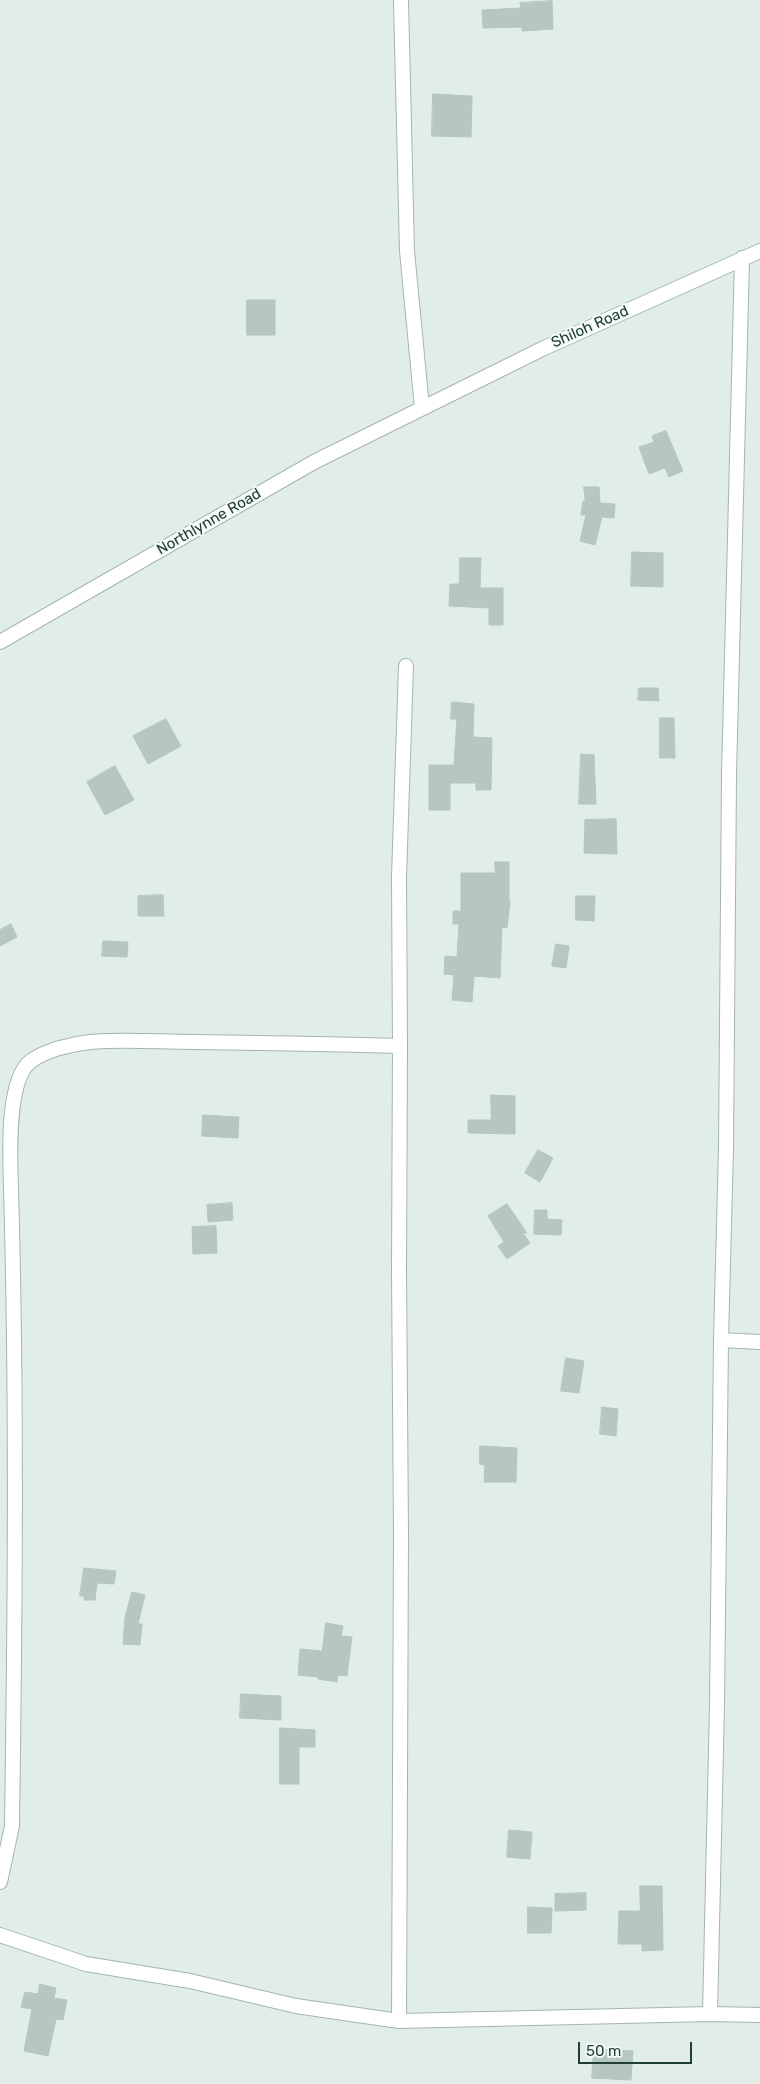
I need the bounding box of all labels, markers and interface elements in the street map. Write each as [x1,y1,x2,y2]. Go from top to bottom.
street label: Shiloh Road [549,302,631,352]
street label: Northlynne Road [154,485,264,559]
scale bar [580,2032,694,2064]
text: 50 m [586,2042,621,2060]

